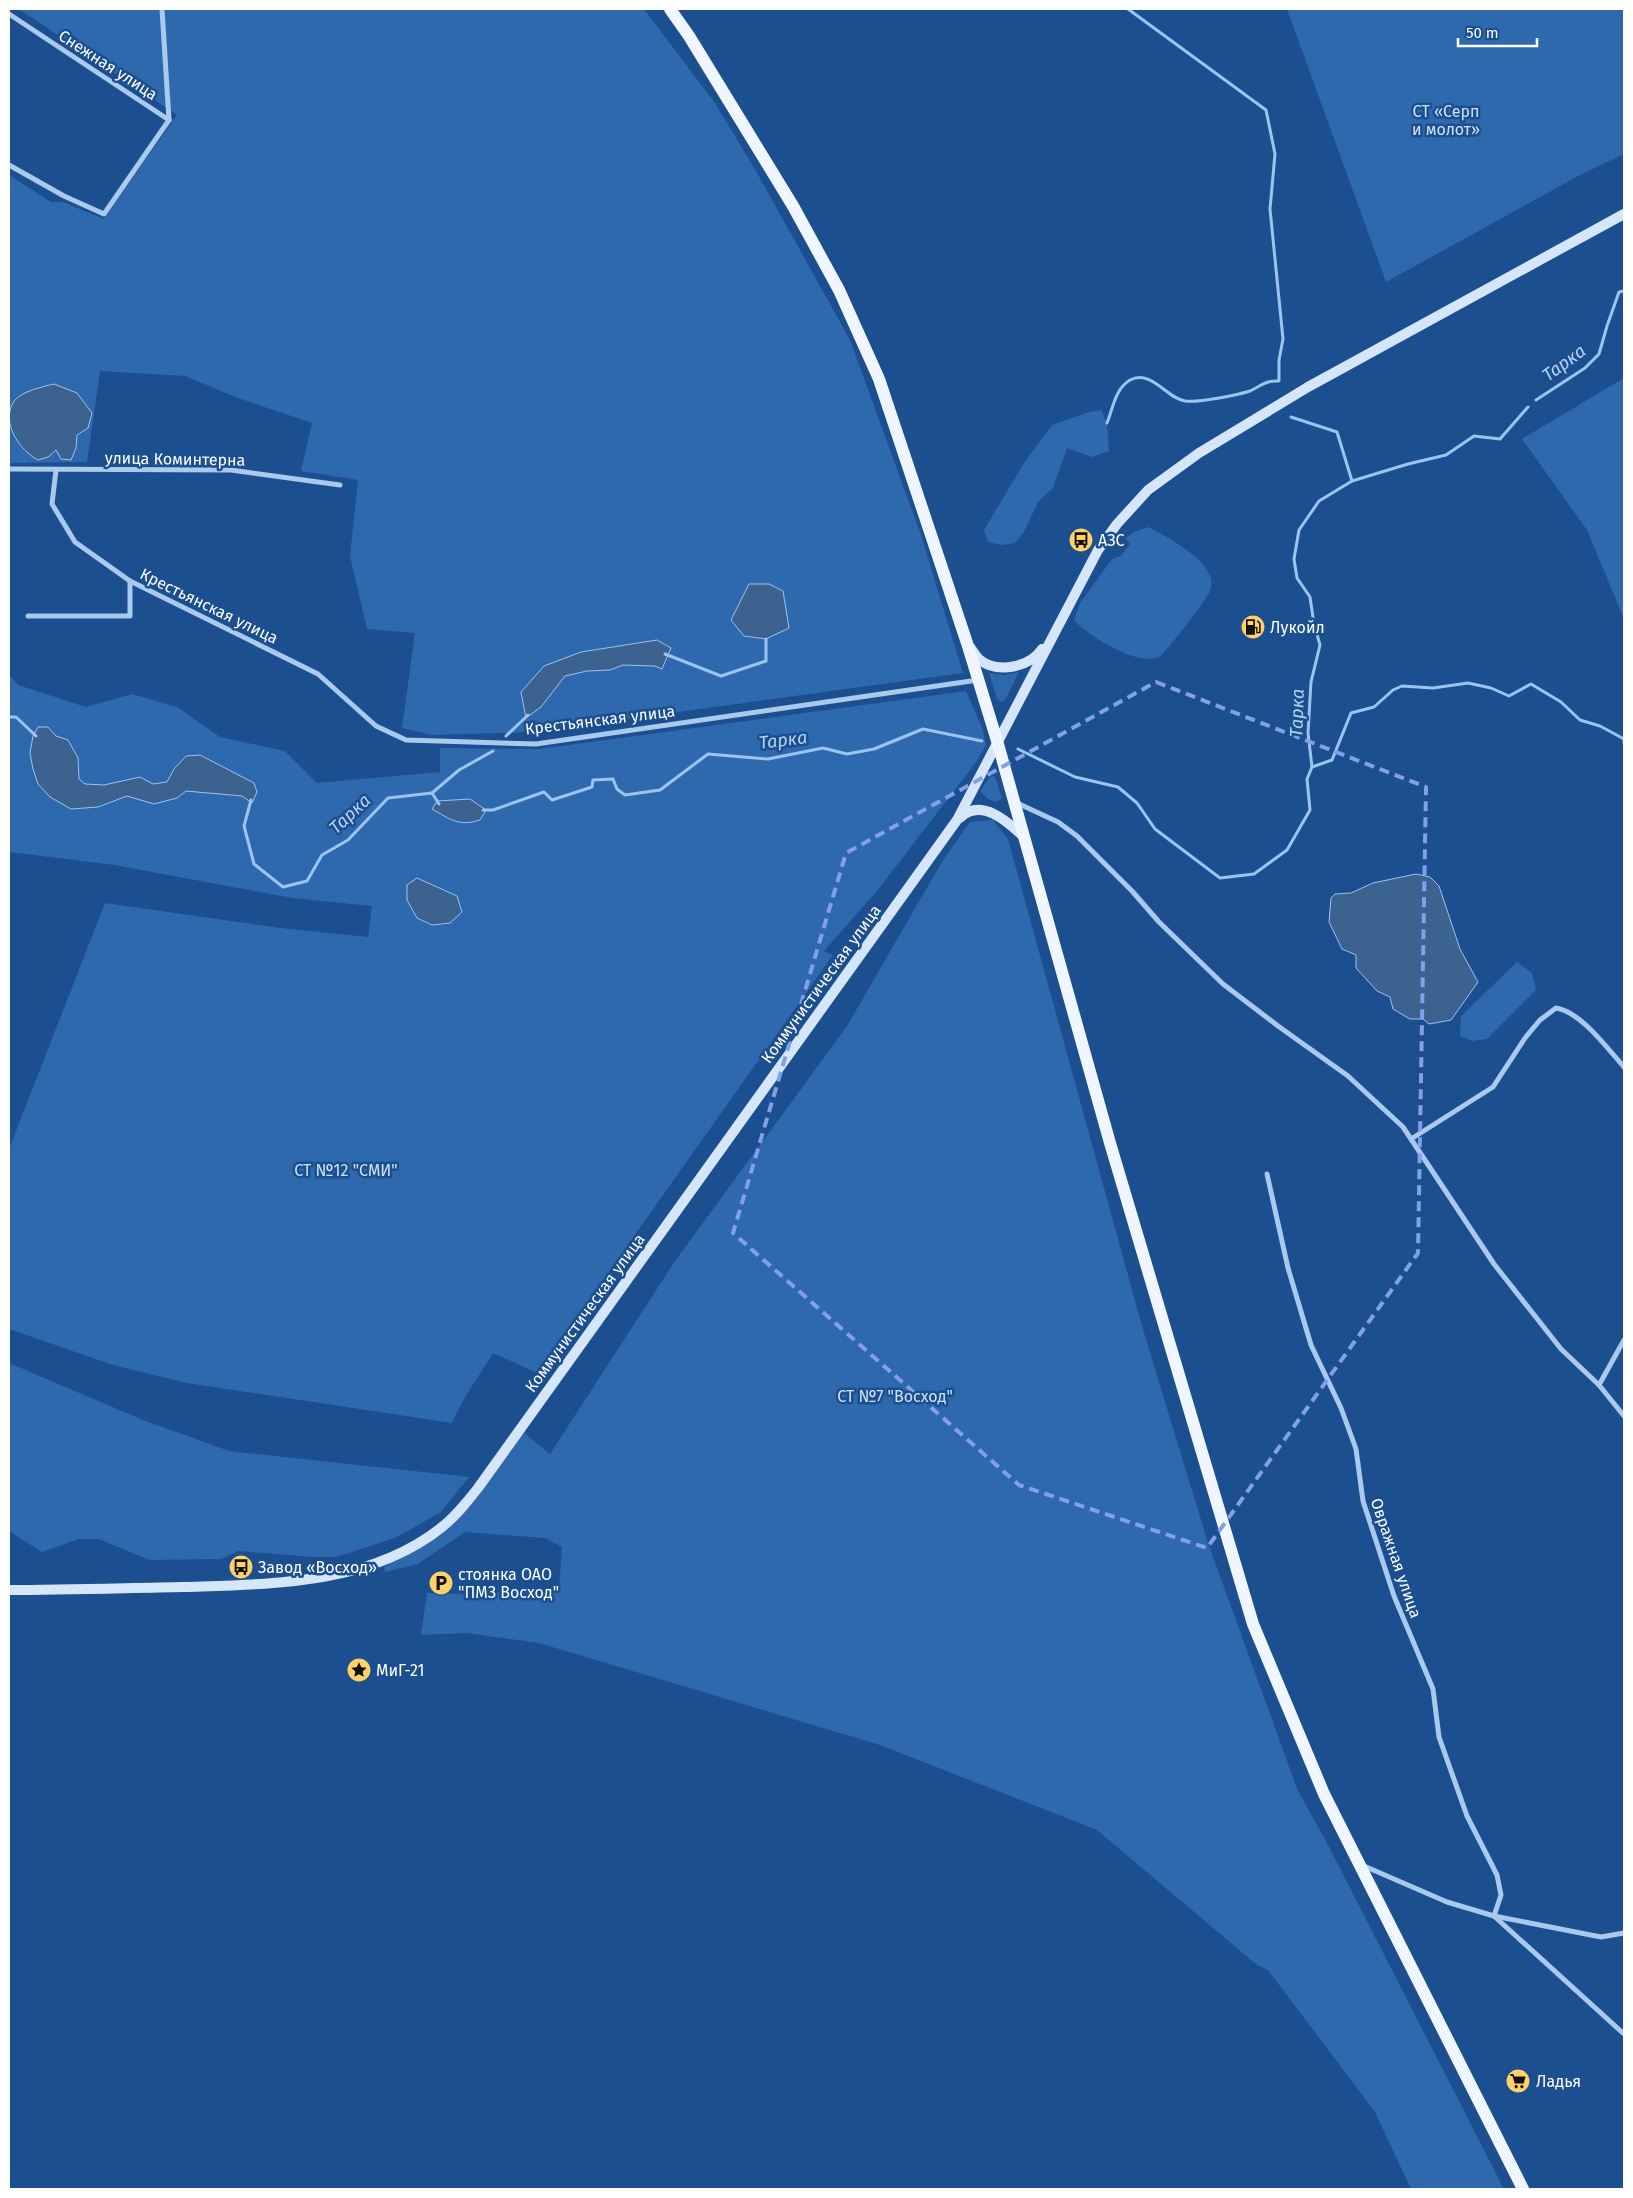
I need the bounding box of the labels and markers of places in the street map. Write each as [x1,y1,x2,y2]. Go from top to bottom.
bus stop icon: АЗС [1068,527,1094,553]
place label: АЗС [1098,531,1125,550]
fuel station icon: Лукойл [1240,614,1266,640]
place label: Лукойл [1270,618,1325,637]
bus stop icon: Завод «Восход» [228,1554,254,1580]
place label: Завод «Восход» [258,1558,377,1577]
place label: стоянка ОАО "ПМЗ Восход" [458,1565,559,1602]
parking icon: стоянка ОАО "ПМЗ Восход" [428,1570,454,1596]
place icon: МиГ-21 [346,1657,372,1683]
place label: МиГ-21 [376,1661,425,1680]
supermarket icon: Ладья [1505,2068,1531,2094]
place label: Ладья [1536,2072,1581,2091]

